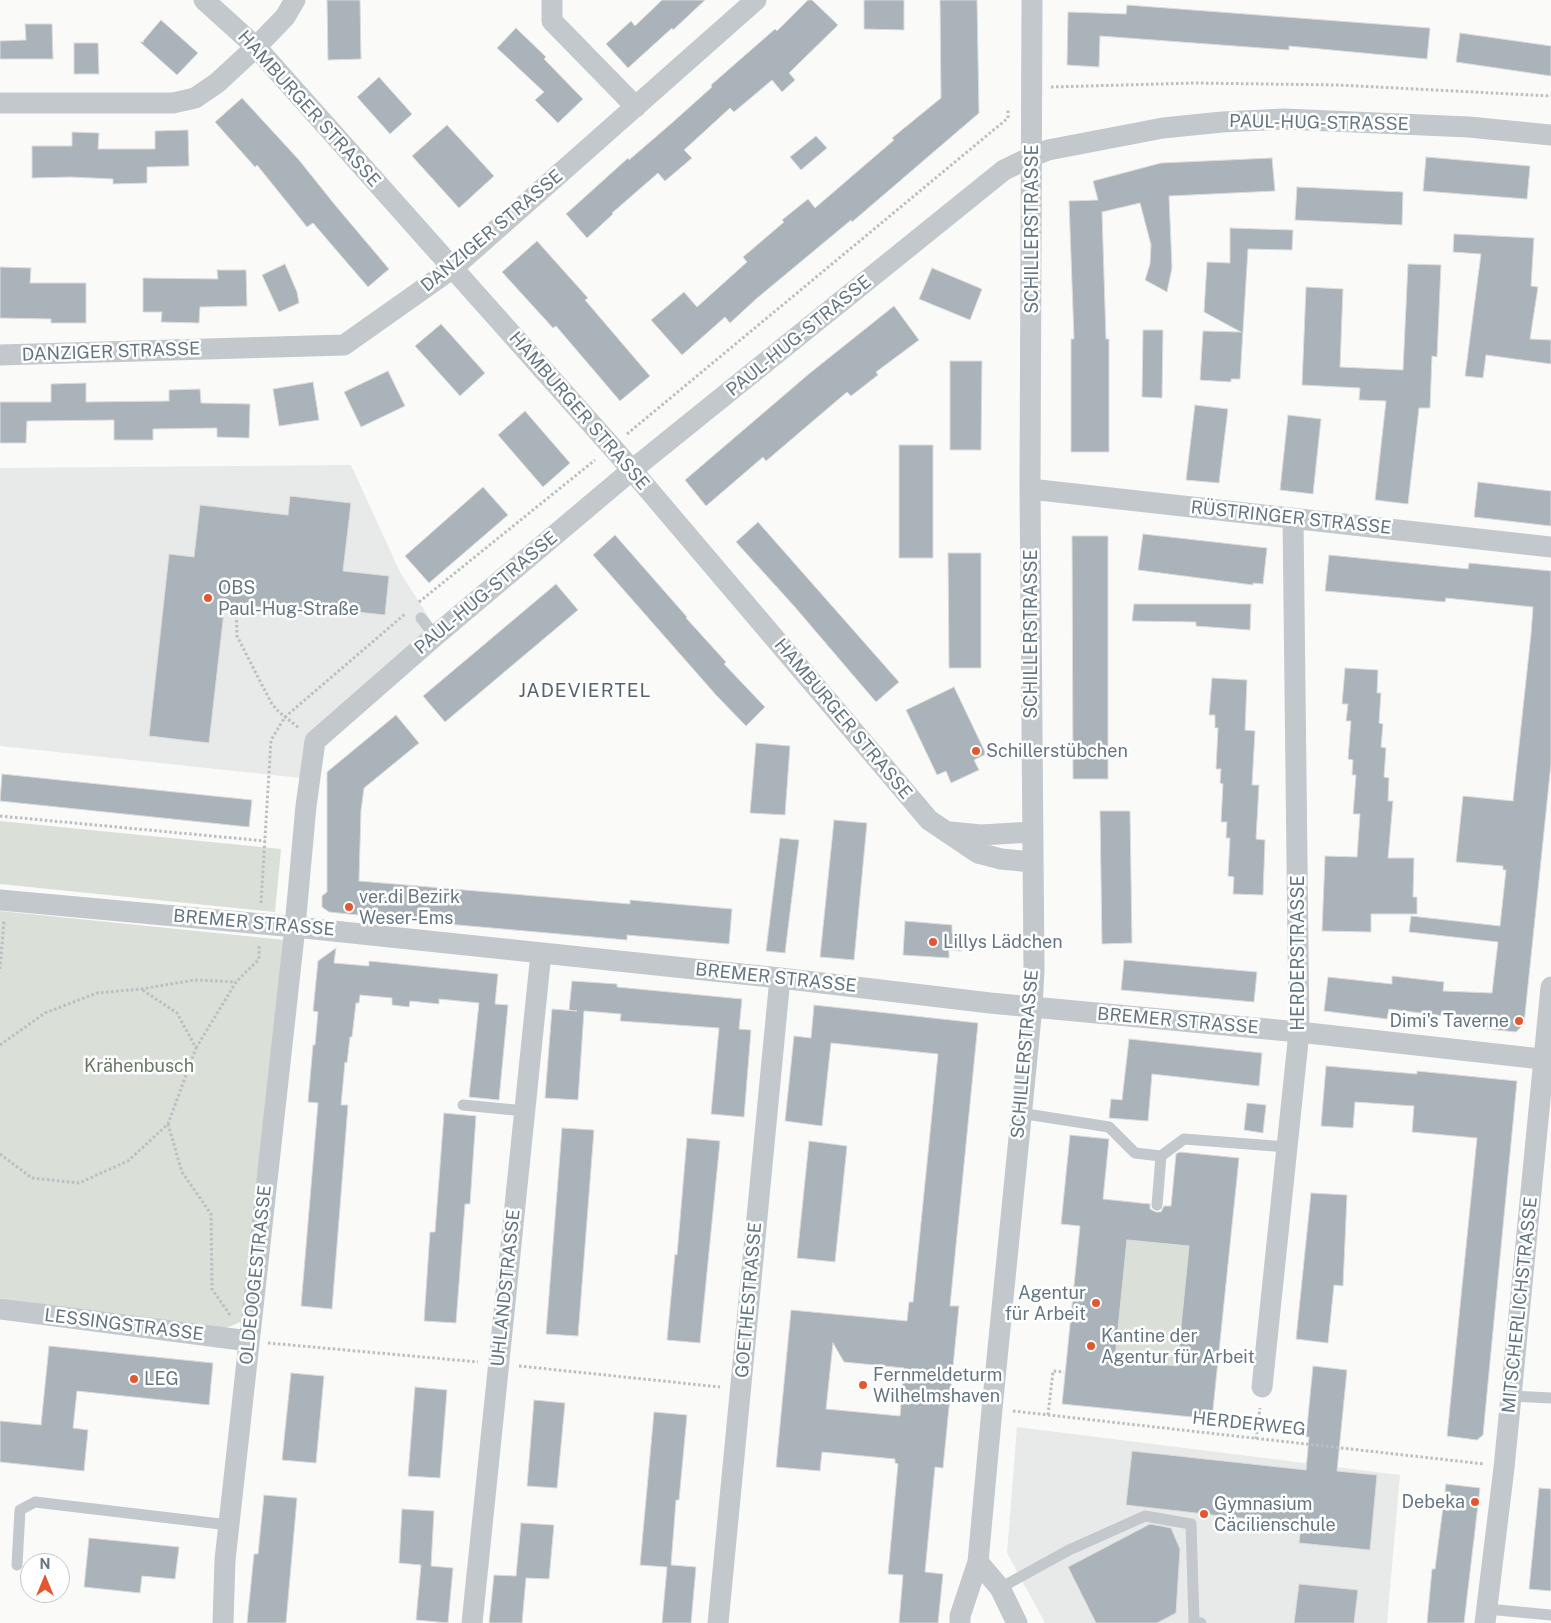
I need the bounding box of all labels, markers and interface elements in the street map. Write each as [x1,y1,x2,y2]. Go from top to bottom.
street label: HAMBURGER STRASSE [233,26,385,192]
street label: PAUL-HUG-STRASSE [1229,111,1409,135]
street label: SCHILLERSTRASSE [1021,144,1043,314]
street label: DANZIGER STRASSE [417,165,567,297]
street label: PAUL-HUG-STRASSE [722,271,876,401]
street label: HAMBURGER STRASSE [504,327,654,495]
street label: DANZIGER STRASSE [21,338,201,366]
street label: RÜSTRINGER STRASSE [1190,497,1392,539]
street label: PAUL-HUG-STRASSE [410,527,562,659]
street label: SCHILLERSTRASSE [1020,549,1042,719]
place label: OBS Paul-Hug-Straße [218,577,359,620]
marker: OBS Paul-Hug-Straße [202,592,214,604]
street label: HAMBURGER STRASSE [770,634,916,804]
district label: JADEVIERTEL [517,680,653,702]
place label: Schillerstübchen [986,740,1128,762]
marker: Schillerstübchen [970,745,982,757]
street label: HERDERSTRASSE [1287,875,1309,1031]
place label: ver.di Bezirk Weser-Ems [359,886,460,929]
marker: ver.di Bezirk Weser-Ems [343,901,355,913]
street label: BREMER STRASSE [172,905,336,941]
place label: Lillys Lädchen [943,931,1063,953]
marker: Lillys Lädchen [927,936,939,948]
street label: BREMER STRASSE [694,959,858,997]
street label: SCHILLERSTRASSE [1007,969,1043,1139]
street label: BREMER STRASSE [1096,1003,1260,1039]
place label: Dimi's Taverne [1389,1010,1509,1032]
marker: Dimi's Taverne [1513,1015,1525,1027]
park label: Krähenbusch [84,1055,194,1077]
street label: OLDEOOGESTRASSE [236,1184,276,1366]
street label: MITSCHERLICHSTRASSE [1498,1196,1542,1414]
street label: UHLANDSTRASSE [487,1208,525,1368]
street label: GOETHESTRASSE [731,1221,767,1379]
place label: Agentur für Arbeit [1005,1282,1086,1325]
marker: Agentur für Arbeit [1090,1297,1102,1309]
street label: LESSINGSTRASSE [43,1305,205,1345]
place label: Kantine der Agentur für Arbeit [1101,1325,1255,1368]
marker: Kantine der Agentur für Arbeit [1085,1340,1097,1352]
place label: Fernmeldeturm Wilhelmshaven [873,1364,1002,1406]
place label: LEG [144,1368,179,1390]
marker: LEG [128,1373,140,1385]
marker: Fernmeldeturm Wilhelmshaven [857,1379,869,1391]
street label: HERDERWEG [1191,1407,1307,1441]
place label: Debeka [1402,1491,1465,1513]
place label: Gymnasium Cäcilienschule [1214,1493,1336,1536]
marker: Debeka [1469,1496,1481,1508]
marker: Gymnasium Cäcilienschule [1198,1508,1210,1520]
north arrow [20,1553,70,1603]
text: N [40,1556,50,1572]

